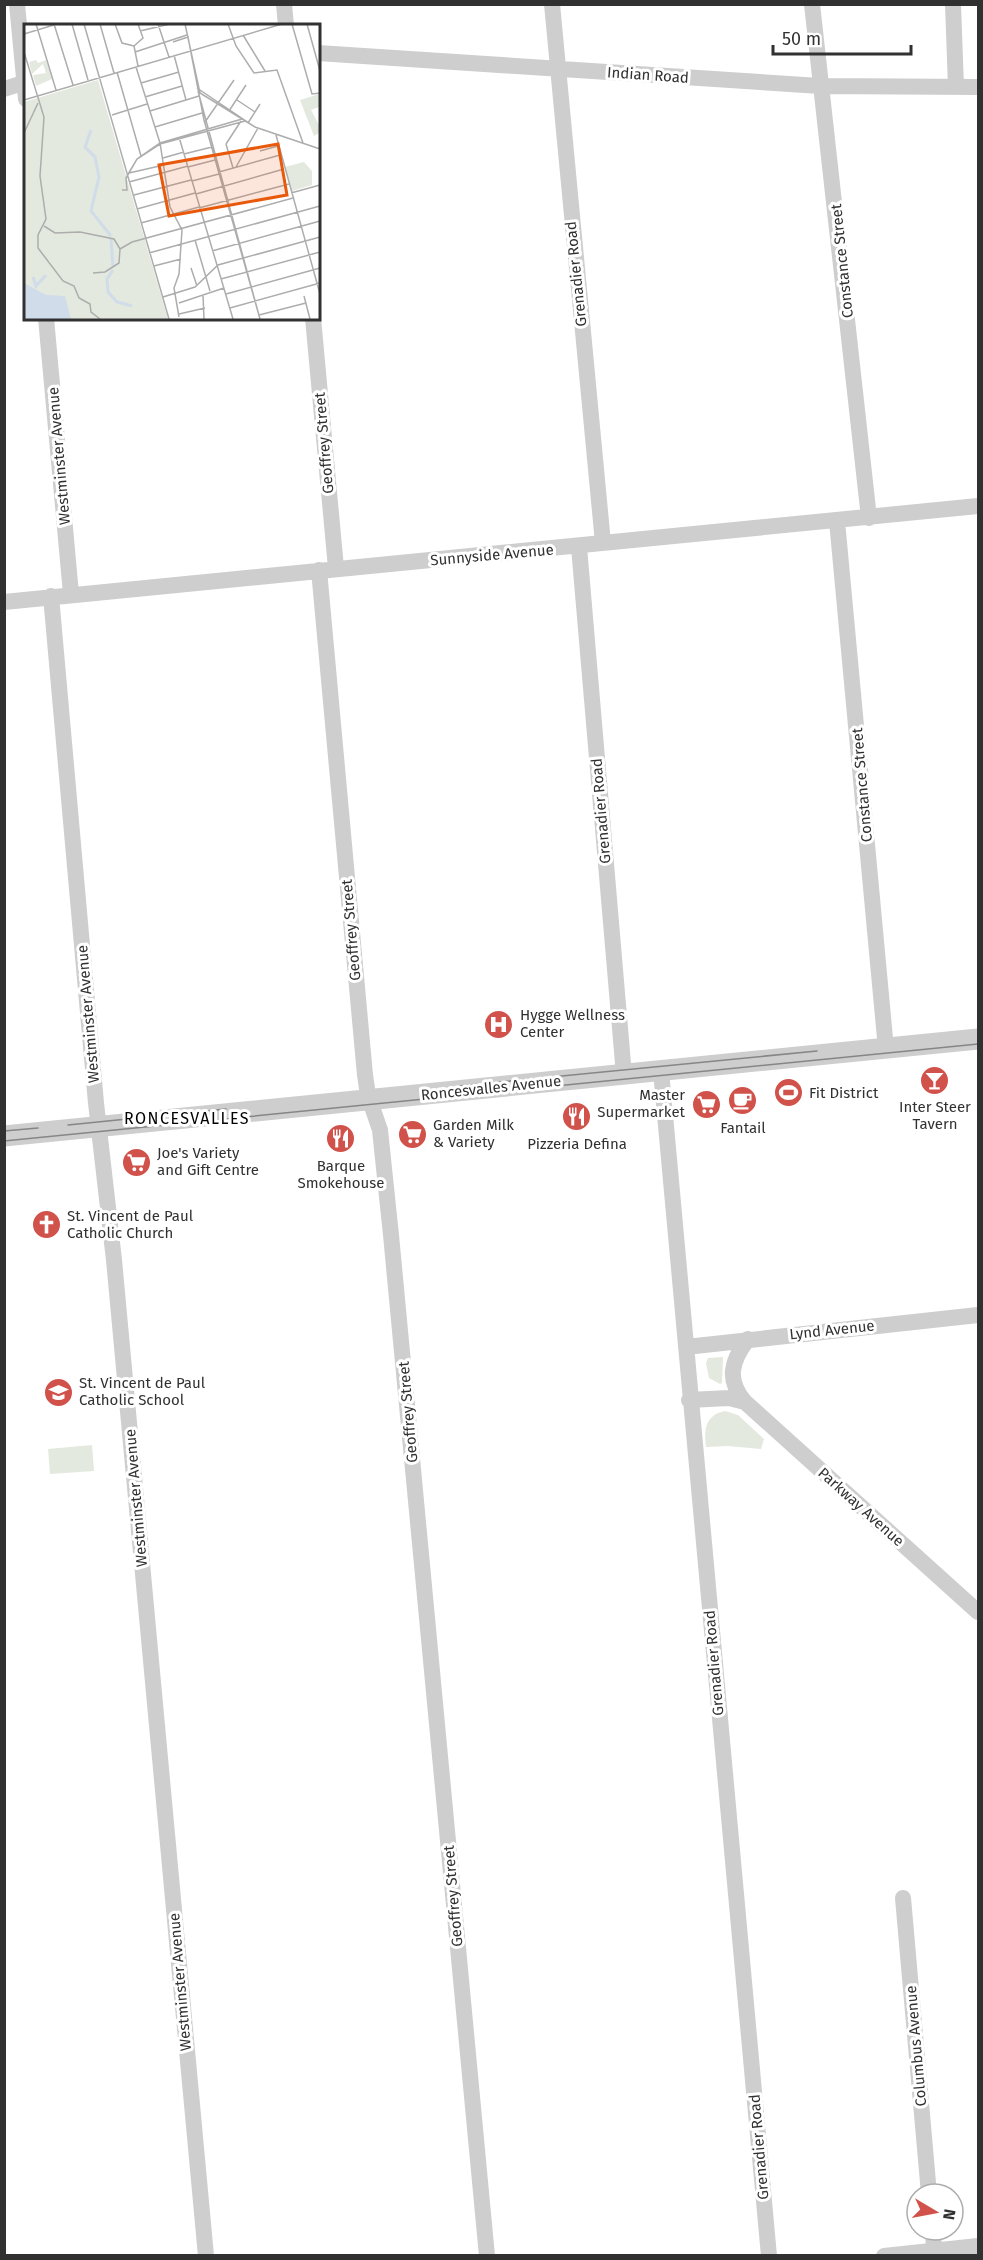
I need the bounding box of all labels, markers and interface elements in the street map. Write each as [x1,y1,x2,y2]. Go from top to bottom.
scale bar [773,18,911,56]
inset map [24,24,320,320]
text: 50 m [782,28,821,50]
street label: Indian Road [607,63,689,87]
street label: Constance Street [827,202,857,319]
street label: Grenadier Road [562,221,590,327]
street label: Westminster Avenue [44,386,74,526]
street label: Geoffrey Street [311,391,337,495]
street label: Sunnyside Avenue [430,541,554,569]
street label: Constance Street [848,727,876,843]
street label: Grenadier Road [587,758,615,864]
street label: Geoffrey Street [338,878,364,982]
street label: Westminster Avenue [73,944,103,1084]
place label: Hygge Wellness Center [520,1006,625,1041]
hospital icon: Hygge Wellness Center [483,1008,515,1040]
bar icon: Inter Steer Tavern [919,1064,951,1096]
street label: Roncesvalles Avenue [420,1072,562,1104]
sports icon: Fit District [772,1077,804,1109]
place label: Fit District [809,1084,879,1102]
cafe icon: Fantail [727,1085,759,1117]
place label: Master Supermarket [597,1086,686,1121]
supermarket icon: Master Supermarket [690,1088,722,1120]
place label: Inter Steer Tavern [899,1098,971,1133]
restaurant icon: Pizzeria Defina [561,1101,593,1133]
district label: RONCESVALLES [124,1109,250,1128]
place label: Garden Milk & Variety [433,1116,514,1151]
supermarket icon: Garden Milk & Variety [396,1118,428,1150]
place label: Fantail [720,1119,766,1137]
restaurant icon: Barque Smokehouse [325,1123,357,1155]
place label: Pizzeria Defina [527,1135,627,1153]
place label: Joe's Variety and Gift Centre [157,1144,259,1179]
supermarket icon: Joe's Variety and Gift Centre [120,1146,152,1178]
place label: Barque Smokehouse [298,1157,384,1192]
place label: St. Vincent de Paul Catholic Church [67,1207,194,1242]
church icon: St. Vincent de Paul Catholic Church [30,1209,62,1241]
street label: Lynd Avenue [789,1317,875,1343]
street label: Geoffrey Street [395,1360,421,1464]
place label: St. Vincent de Paul Catholic School [79,1374,206,1409]
school or university icon: St. Vincent de Paul Catholic School [42,1376,74,1408]
street label: Westminster Avenue [121,1428,151,1568]
street label: Parkway Avenue [814,1464,908,1550]
street label: Grenadier Road [700,1610,728,1716]
street label: Geoffrey Street [440,1844,466,1948]
street label: Westminster Avenue [165,1912,195,2052]
street label: Columbus Avenue [902,1985,930,2107]
street label: Grenadier Road [745,2094,773,2200]
north arrow [905,2182,965,2242]
text: N [939,2208,960,2221]

